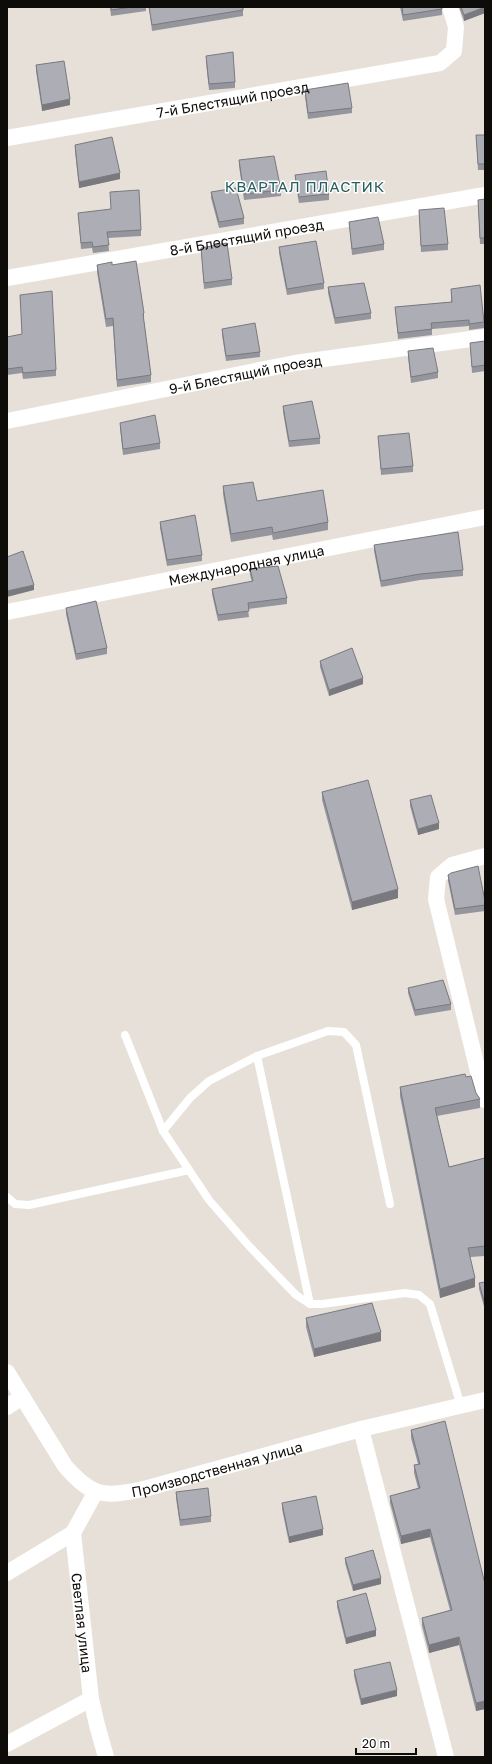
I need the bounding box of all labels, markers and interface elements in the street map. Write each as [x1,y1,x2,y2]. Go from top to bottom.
street label: 7-й Блестящий проезд [155,77,311,120]
district label: КВАРТАЛ ПЛАСТИК [225,177,385,195]
street label: 8-й Блестящий проезд [168,215,325,258]
street label: 9-й Блестящий проезд [167,351,323,397]
street label: Международная улица [167,541,326,588]
street label: Производственная улица [130,1437,304,1500]
street label: Светлая улица [69,1572,97,1674]
scale bar [356,1730,416,1756]
text: 20 m [362,1736,390,1751]

